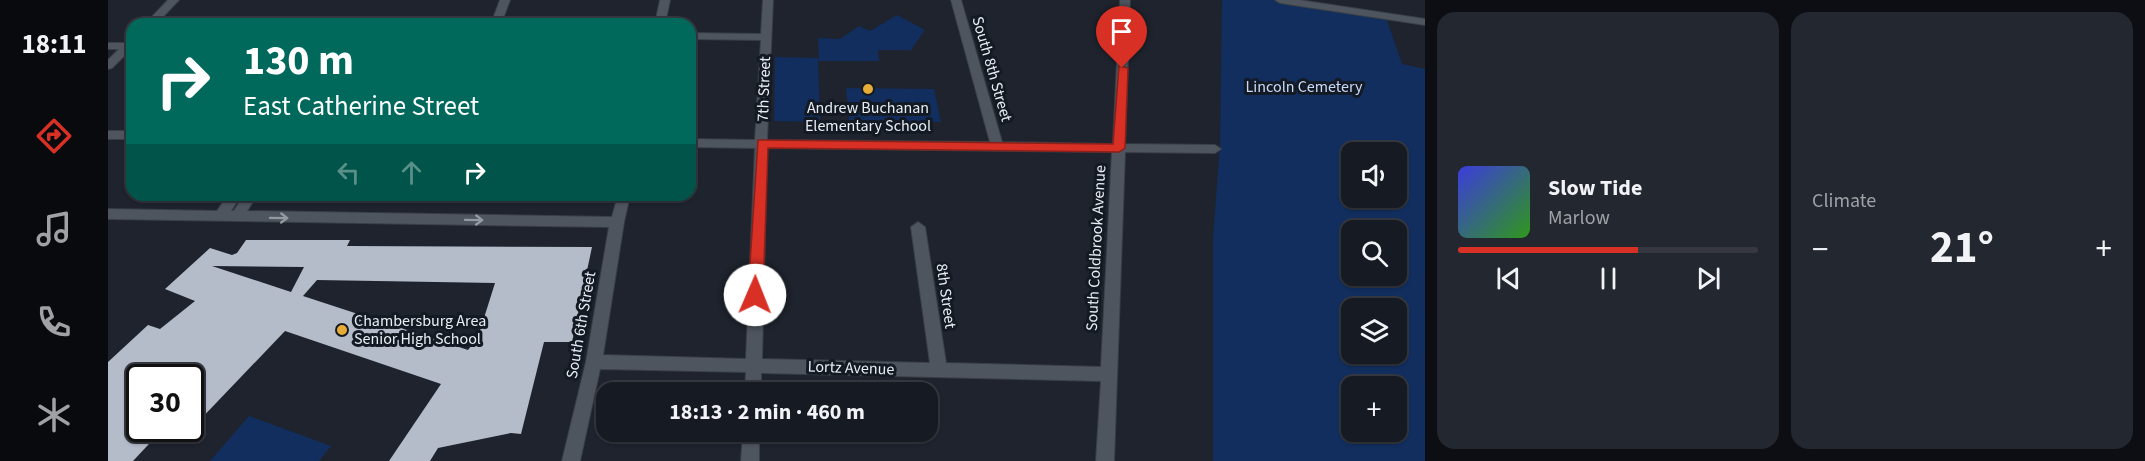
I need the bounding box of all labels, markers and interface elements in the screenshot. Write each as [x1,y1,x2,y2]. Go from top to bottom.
pin [1096,6,1147,68]
street label: South 8th Street [966,14,1018,125]
icon: arrive [1105,15,1138,48]
text: 18:11 [21,25,87,64]
text: 130 m [243,31,354,91]
icon: right [144,42,222,120]
street label: 7th Street [752,55,776,122]
park label: Lincoln Cemetery [1246,76,1363,98]
marker: Andrew Buchanan Elementary School [861,82,875,96]
text: East Catherine Street [243,87,479,126]
place label: Andrew Buchanan Elementary School [805,97,931,137]
icon: directions [33,115,75,157]
map controls [1341,142,1407,442]
button: sound [1341,142,1407,208]
icon: left [332,156,365,189]
icon: ahead [395,156,428,189]
icon: right [458,156,491,189]
street label: South Coldbrook Avenue [1081,164,1111,331]
text: Slow Tide [1548,172,1642,204]
text: Climate [1812,187,1876,215]
text: Marlow [1548,204,1610,232]
icon: music [33,208,75,250]
one-way arrow [268,212,288,224]
one-way arrow [463,215,483,226]
text: 21° [1930,216,1994,280]
button: search [1341,220,1407,286]
text: − [1812,226,1828,273]
text: + [2096,226,2112,273]
street label: 8th Street [931,262,962,330]
icon: previous [1492,262,1525,295]
icon: pause [1592,262,1625,295]
icon: next [1692,262,1725,295]
position arrow [723,263,787,327]
street label: South 6th Street [561,269,601,380]
button: layers [1341,298,1407,364]
icon: phone [33,301,75,343]
place label: Chambersburg Area Senior High School [354,310,486,350]
marker: Chambersburg Area Senior High School [335,323,349,337]
street label: Lortz Avenue [807,355,895,381]
speed limit sign: 30 [126,364,204,442]
button: + [1341,376,1407,442]
icon: climate [33,394,75,436]
text: 18:13 · 2 min · 460 m [669,396,865,428]

